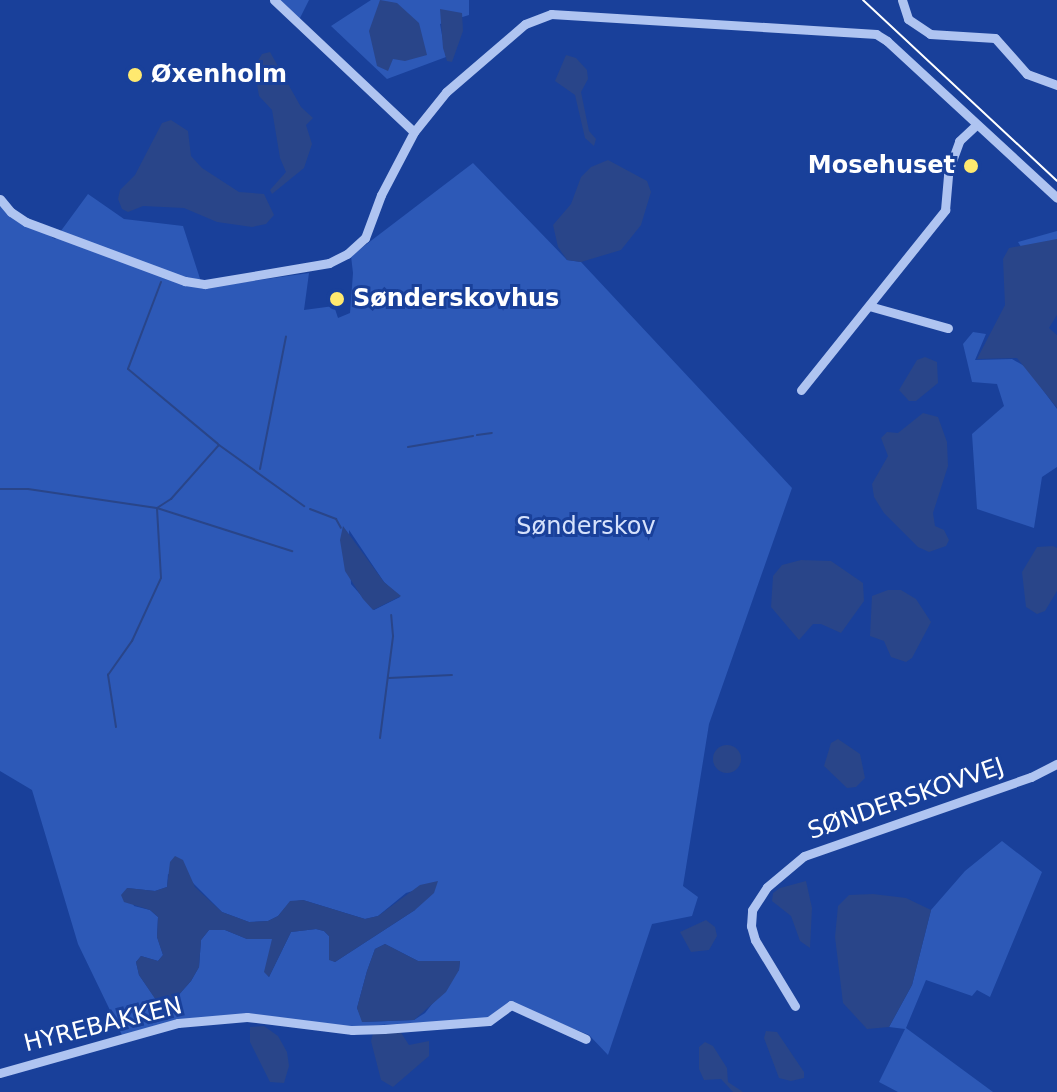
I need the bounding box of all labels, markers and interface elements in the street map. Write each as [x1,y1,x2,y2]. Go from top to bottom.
place label: Øxenholm [151,61,287,89]
marker: Øxenholm [126,66,144,84]
place label: Mosehuset [808,152,955,180]
marker: Mosehuset [962,157,980,175]
place label: Sønderskovhus [353,285,559,313]
marker: Sønderskovhus [328,290,346,308]
park label: Sønderskov [516,513,656,541]
street label: SØNDERSKOVVEJ [804,752,1008,846]
street label: HYREBAKKEN [21,991,185,1059]

